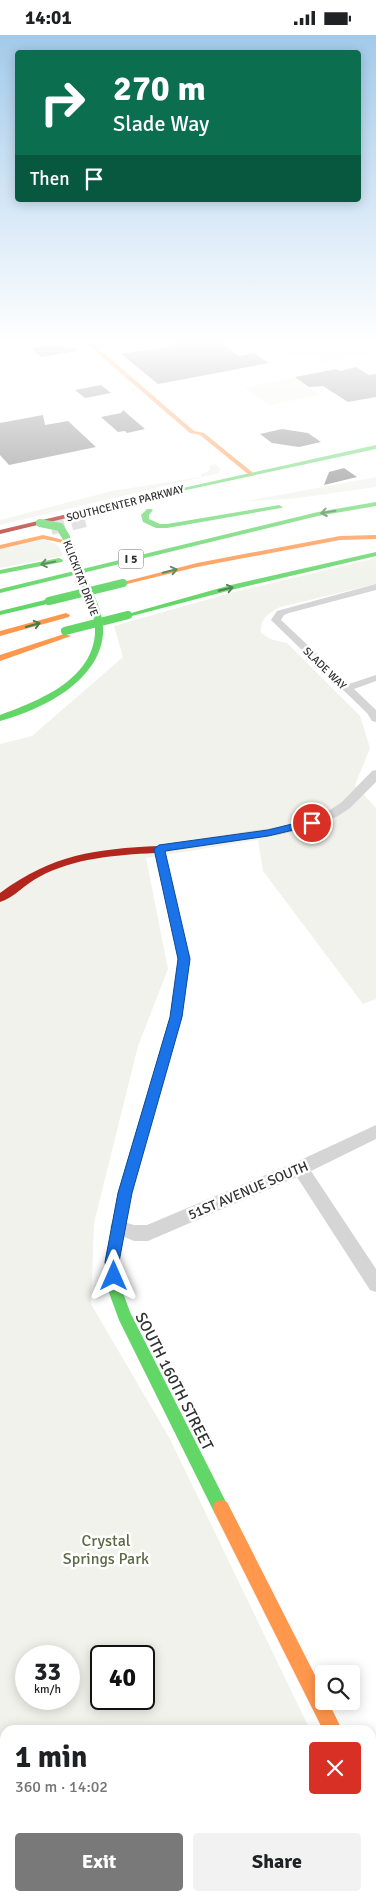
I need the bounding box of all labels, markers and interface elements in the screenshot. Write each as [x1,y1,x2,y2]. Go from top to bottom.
text: 14:01 [25,6,72,30]
text: 270 m [113,67,206,110]
icon: right [30,70,95,135]
text: Slade Way [113,110,209,137]
icon: arrive [80,165,108,193]
text: Then [30,167,70,191]
street label: SOUTHCENTER PARKWAY [65,482,186,524]
one-way arrow [320,508,336,518]
street label: KLICKITAT DRIVE [60,539,101,618]
road number: I 5 [118,549,144,569]
one-way arrow [40,558,56,568]
one-way arrow [161,566,177,575]
one-way arrow [217,584,233,593]
one-way arrow [24,620,40,629]
street label: SLADE WAY [300,645,349,692]
pin [291,802,333,844]
icon: arrive [298,809,326,837]
street label: 51ST AVENUE SOUTH [186,1157,311,1223]
position arrow [87,1249,139,1301]
street label: SOUTH 160TH STREET [131,1309,218,1454]
park label: Crystal Springs Park [63,1531,149,1569]
speed limit sign: 40 [90,1645,155,1710]
text: 33 [34,1656,61,1687]
map controls [315,1665,360,1710]
button: search [315,1665,360,1710]
text: km/h [34,1682,61,1697]
text: 1 min [15,1739,87,1776]
button: close [309,1742,361,1794]
text: 360 m · 14:02 [15,1777,108,1797]
button: Exit [15,1833,183,1891]
button: Share [193,1833,361,1891]

